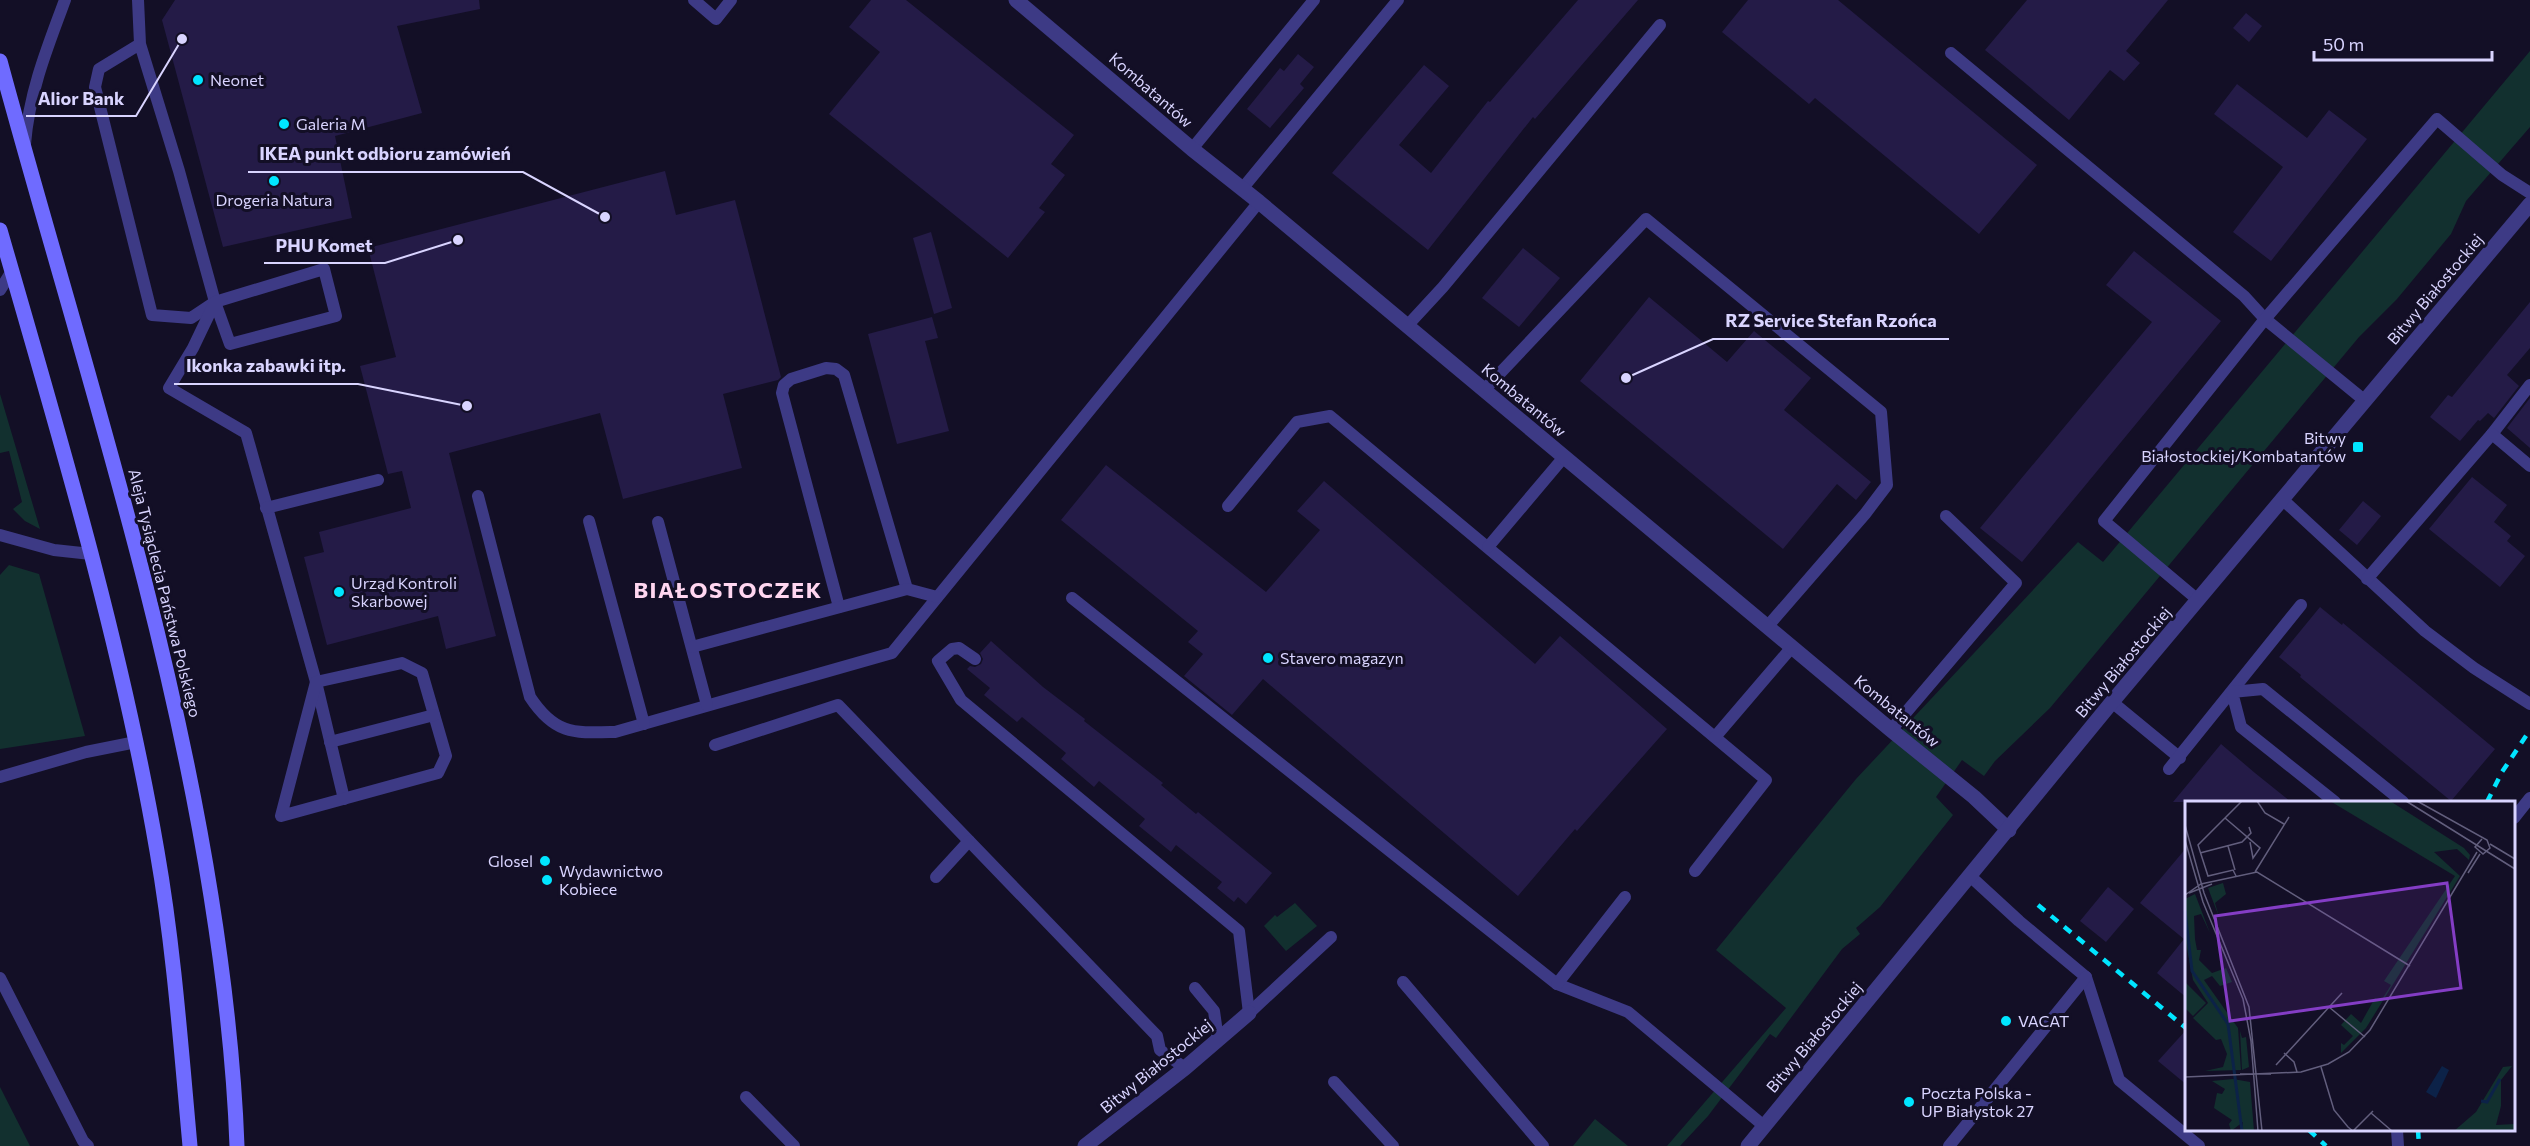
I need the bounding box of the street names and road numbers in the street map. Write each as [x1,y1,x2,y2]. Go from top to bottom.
street label: Kombatantów [1106,48,1197,131]
street label: Bitwy Białostockiej [2383,229,2486,348]
street label: Kombatantów [1478,359,1570,440]
street label: Aleja Tysiąclecia Państwa Polskiego [125,467,206,719]
street label: Bitwy Białostockiej [2071,602,2174,721]
street label: Kombatantów [1851,670,1944,751]
street label: Bitwy Białostockiej [1762,977,1865,1096]
street label: Bitwy Białostockiej [1096,1015,1216,1117]

